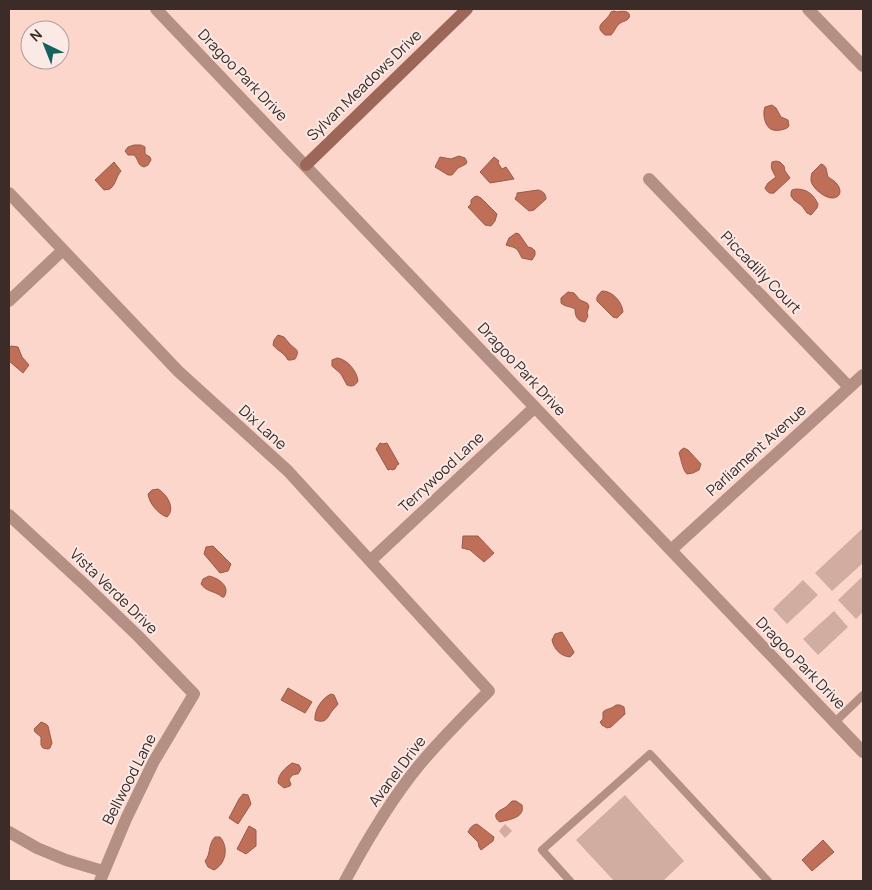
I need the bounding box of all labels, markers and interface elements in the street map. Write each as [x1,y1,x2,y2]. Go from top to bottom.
north arrow [20,20,70,70]
street label: Dragoo Park Drive [193,24,293,126]
street label: Sylvan Meadows Drive [302,24,426,145]
text: N [26,25,46,46]
street label: Piccadilly Court [716,226,806,318]
street label: Dragoo Park Drive [473,318,571,421]
street label: Parliament Avenue [701,399,811,501]
street label: Dix Lane [234,400,292,454]
street label: Terrywood Lane [394,427,488,517]
street label: Vista Verde Drive [65,543,163,639]
street label: Dragoo Park Drive [751,612,851,714]
street label: Bellwood Lane [97,730,161,828]
street label: Avanel Drive [363,731,431,811]

